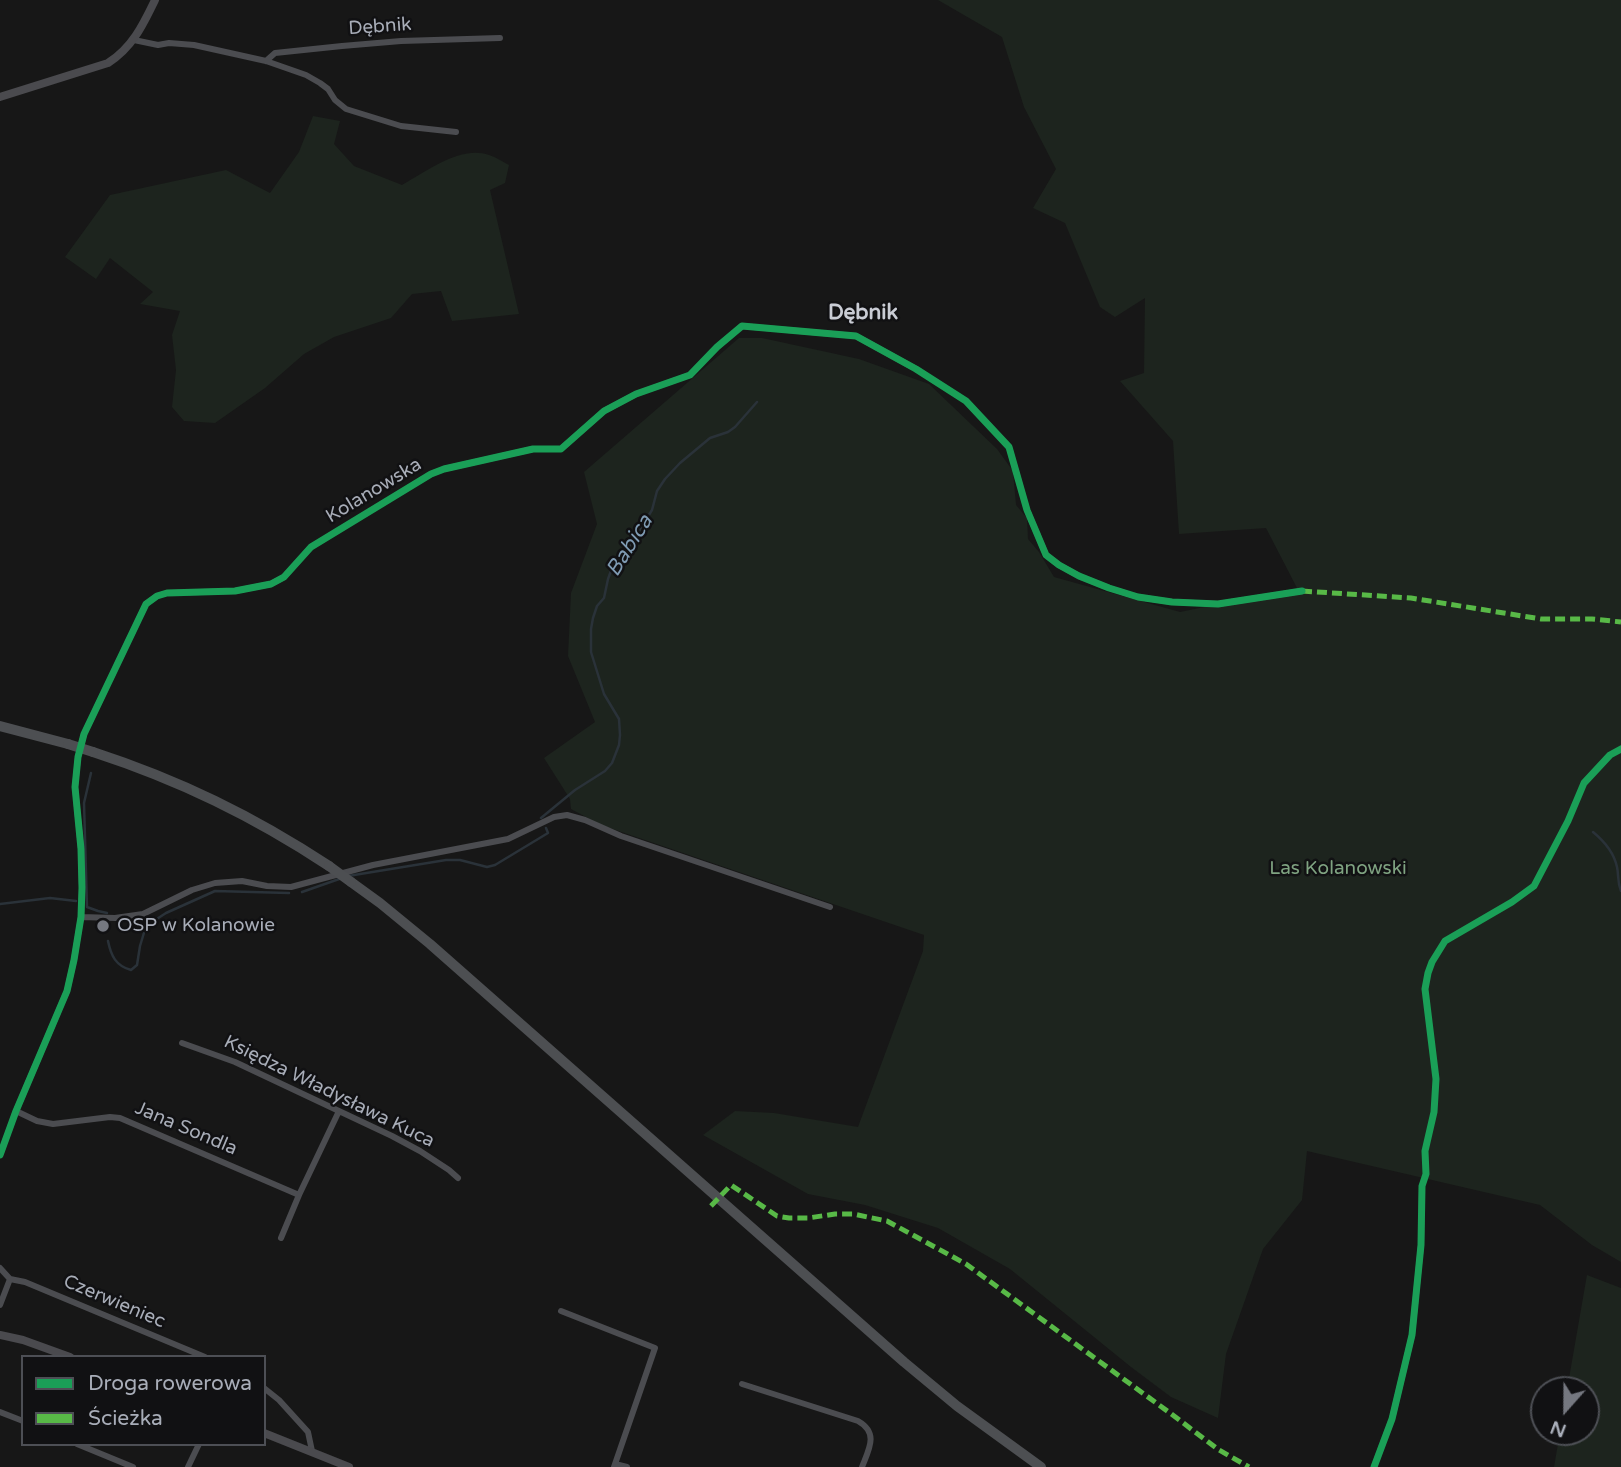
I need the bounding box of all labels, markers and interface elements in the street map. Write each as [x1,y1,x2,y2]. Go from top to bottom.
street label: Dębnik [348,13,412,41]
district label: Dębnik [828,300,898,326]
street label: Kolanowska [322,453,426,529]
water label: Babica [601,511,659,581]
park label: Las Kolanowski [1269,858,1407,880]
place label: OSP w Kolanowie [117,915,275,937]
marker: OSP w Kolanowie [95,918,111,934]
street label: Księdza Władysława Kuca [220,1031,438,1153]
street label: Jana Sondla [131,1097,241,1161]
street label: Czerwieniec [60,1270,168,1334]
legend [21,1355,266,1446]
text: Droga rowerowa [88,1371,252,1396]
north arrow [1530,1376,1600,1446]
text: Ścieżka [88,1406,163,1431]
text: N [1547,1416,1569,1442]

